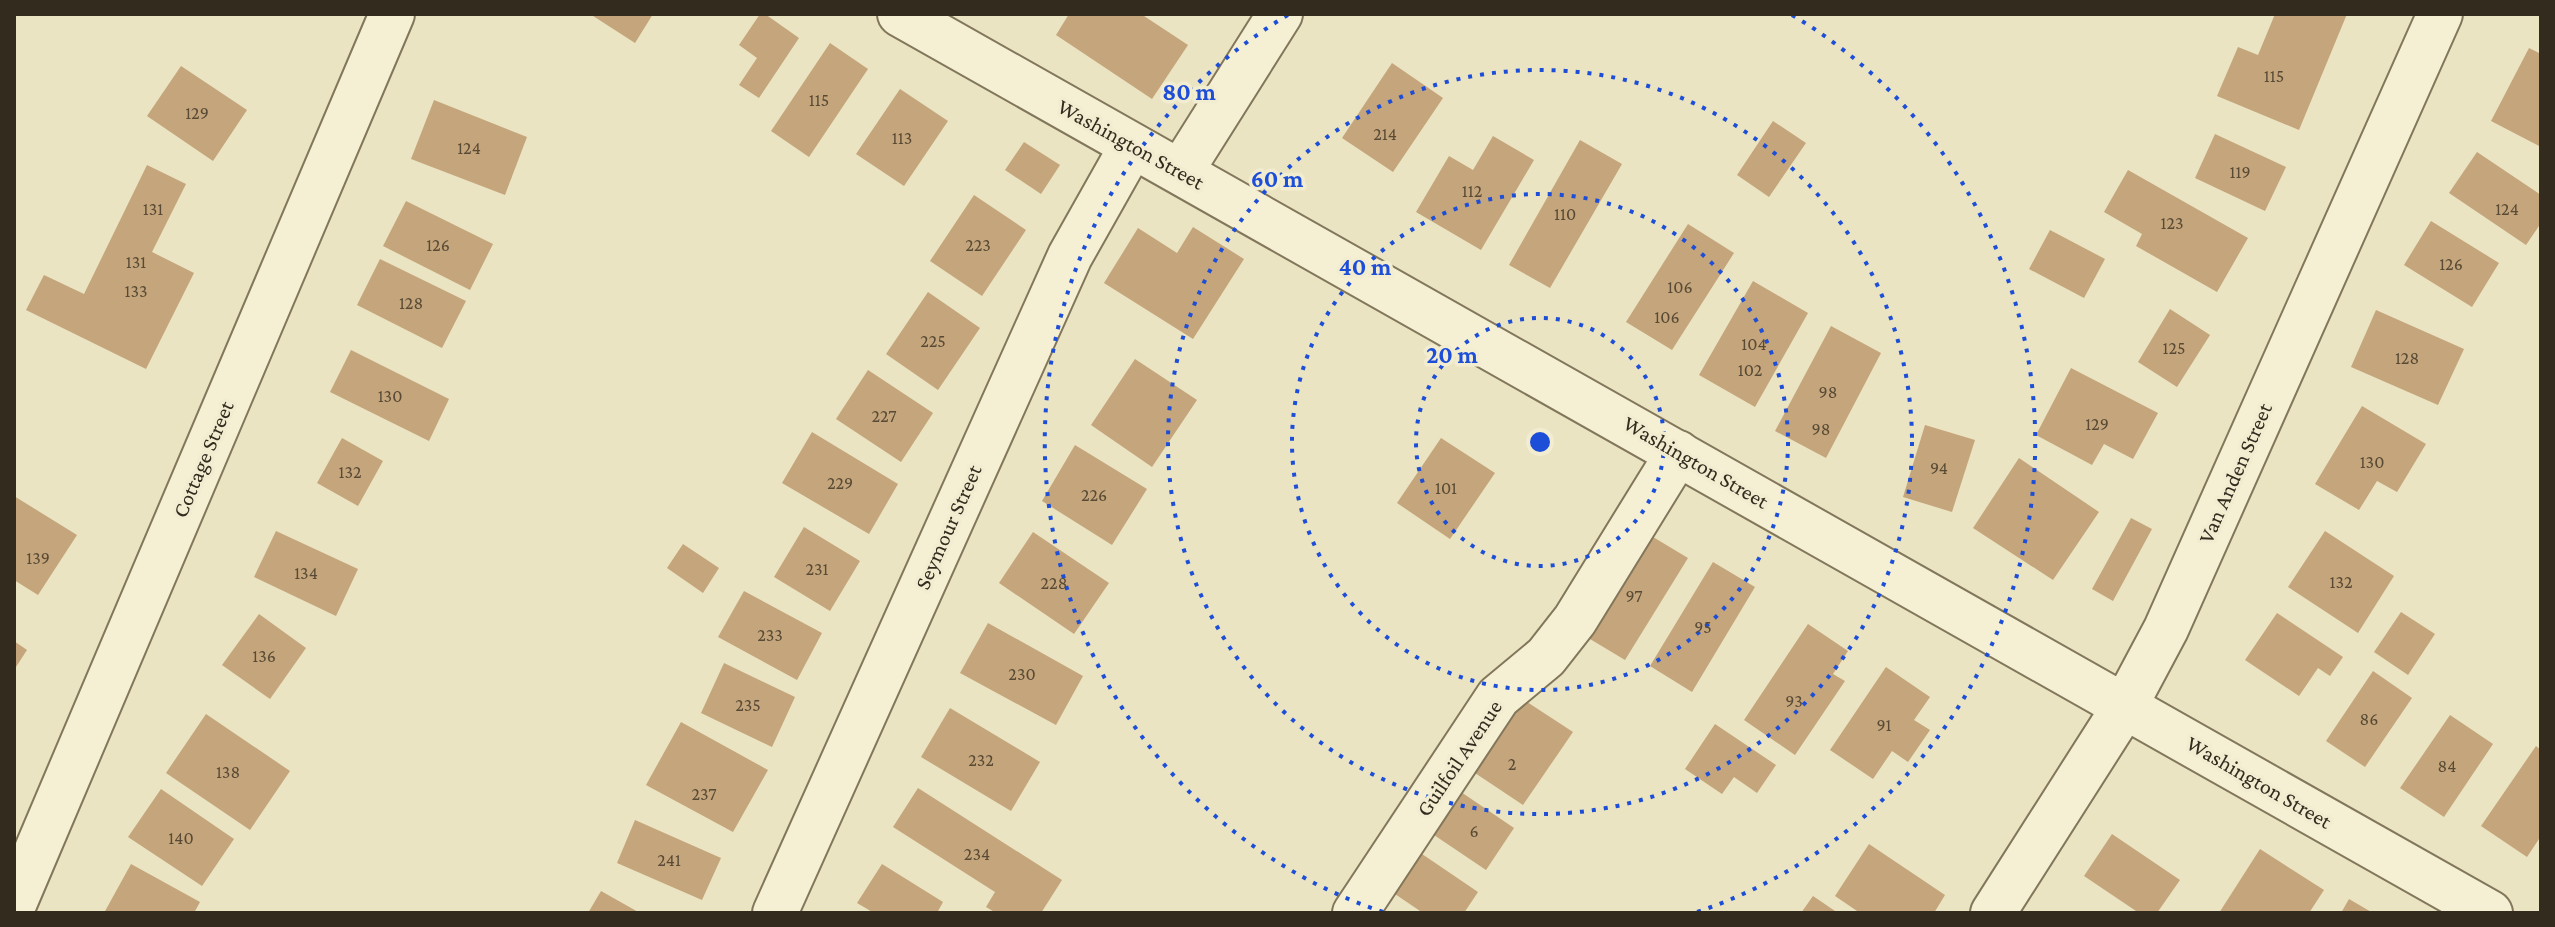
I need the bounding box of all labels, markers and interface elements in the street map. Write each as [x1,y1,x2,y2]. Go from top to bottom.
house number: 115 [2264,66,2284,86]
text: 80 m [1162,78,1216,105]
house number: 115 [809,90,829,110]
street label: Washington Street [1053,93,1209,195]
house number: 129 [185,103,209,123]
house number: 214 [1373,124,1397,144]
house number: 113 [892,128,912,148]
house number: 124 [457,138,481,158]
house number: 119 [2229,162,2251,182]
text: 60 m [1251,165,1304,192]
house number: 112 [1462,181,1482,201]
house number: 131 [143,199,163,219]
house number: 124 [2495,199,2519,219]
house number: 110 [1554,204,1576,224]
house number: 123 [2160,213,2184,233]
house number: 126 [426,235,450,255]
house number: 223 [965,235,991,255]
house number: 131 [126,252,146,272]
text: 40 m [1339,253,1392,280]
house number: 126 [2439,254,2463,274]
house number: 106 [1667,277,1693,297]
house number: 133 [125,281,147,301]
house number: 128 [399,293,423,313]
house number: 106 [1654,307,1680,327]
house number: 225 [920,331,946,351]
house number: 104 [1741,334,1767,354]
house number: 125 [2162,338,2186,358]
text: 20 m [1426,341,1479,368]
house number: 128 [2395,348,2419,368]
house number: 102 [1738,360,1762,380]
house number: 98 [1819,382,1837,402]
house number: 130 [378,386,402,406]
street label: Cottage Street [167,396,239,521]
street label: Van Anden Street [2193,398,2277,547]
house number: 227 [871,406,897,426]
street label: Washington Street [1619,410,1774,514]
house number: 129 [2085,414,2109,434]
house number: 98 [1812,419,1830,439]
centre of rings [1526,428,1554,456]
house number: 130 [2360,452,2384,472]
house number: 94 [1930,458,1948,478]
street label: Seymour Street [909,460,987,593]
house number: 132 [338,462,362,482]
house number: 229 [827,473,853,493]
house number: 101 [1435,478,1457,498]
house number: 226 [1081,485,1107,505]
house number: 139 [26,548,50,568]
house number: 231 [805,559,829,579]
house number: 134 [294,563,318,583]
house number: 132 [2329,572,2353,592]
house number: 228 [1041,573,1067,593]
house number: 97 [1625,586,1643,606]
house number: 95 [1694,617,1712,637]
house number: 233 [757,625,783,645]
house number: 136 [252,646,276,666]
house number: 230 [1008,664,1036,684]
house number: 93 [1785,691,1803,711]
house number: 235 [735,695,761,715]
street label: Guilfoil Avenue [1411,695,1507,821]
house number: 86 [2360,709,2378,729]
house number: 91 [1876,715,1892,735]
street label: Washington Street [2182,730,2337,834]
house number: 232 [968,750,994,770]
house number: 2 [1508,754,1516,774]
house number: 84 [2438,756,2456,776]
house number: 138 [216,762,240,782]
house number: 237 [691,784,717,804]
house number: 6 [1469,821,1479,841]
house number: 140 [168,828,194,848]
house number: 234 [964,844,990,864]
house number: 241 [657,850,681,870]

